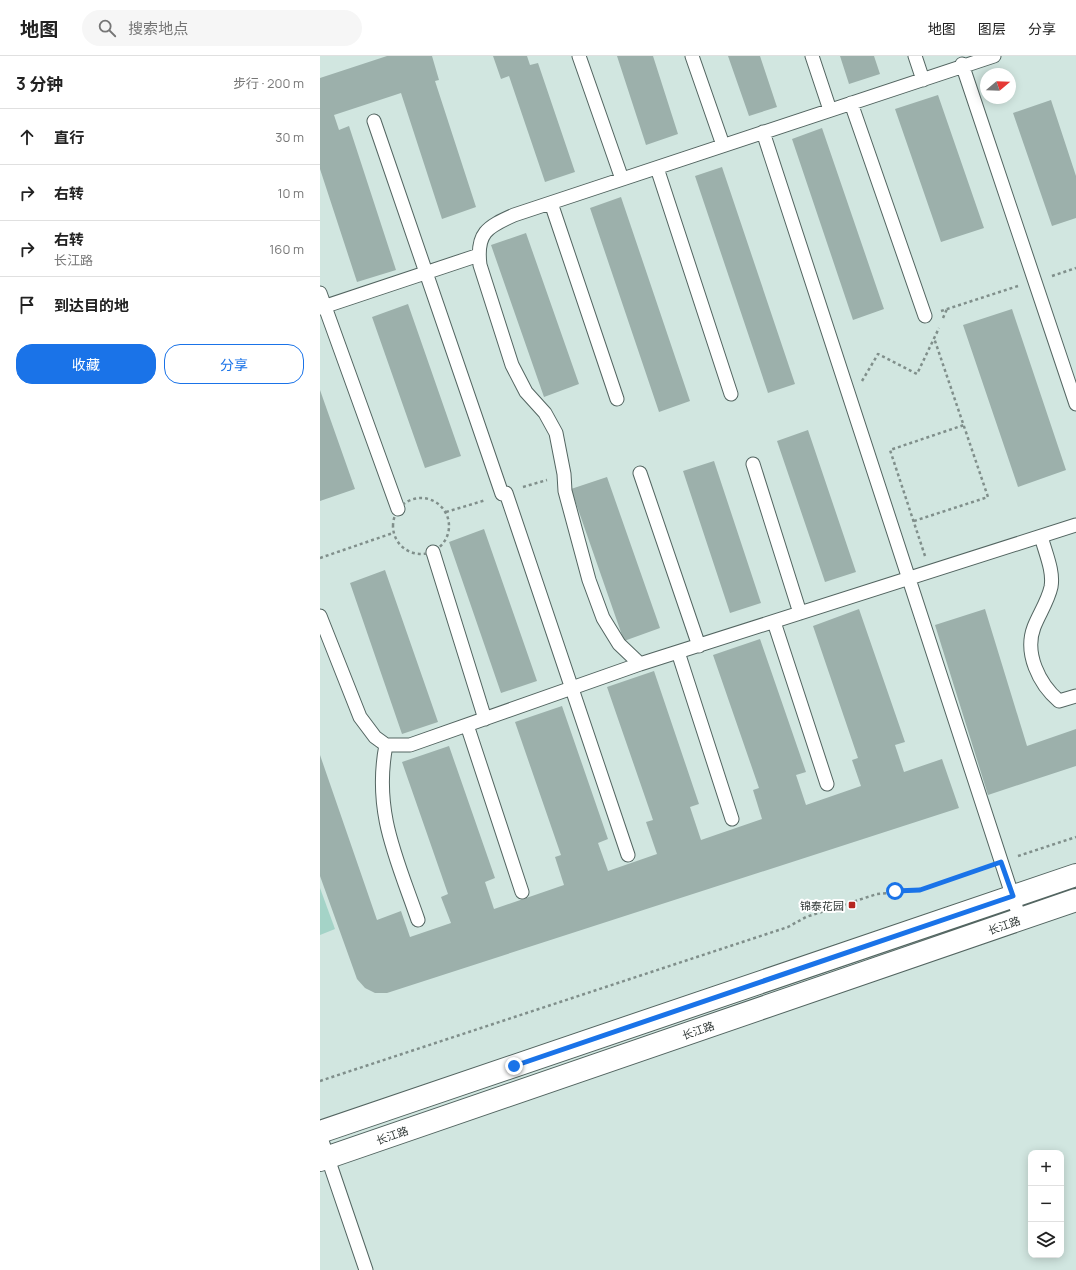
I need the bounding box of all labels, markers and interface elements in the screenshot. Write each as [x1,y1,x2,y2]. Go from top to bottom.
search box [82,10,362,46]
text: 地图 [20,16,58,42]
icon: search [96,17,118,39]
text: 搜索地点 [128,18,188,39]
text: 地图 [928,19,956,38]
text: 图层 [978,19,1006,38]
text: 分享 [1028,19,1056,38]
north arrow [980,68,1016,104]
text: 3 分钟 [16,72,63,95]
text: 步行 · 200 m [233,74,304,92]
icon: ahead [16,126,38,148]
text: 直行 [54,127,84,148]
text: 30 m [275,128,304,146]
icon: right [16,182,38,204]
text: 右转 [54,183,84,204]
text: 10 m [277,184,304,202]
text: 右转 [54,229,84,250]
icon: right [16,238,38,260]
text: 160 m [269,240,304,258]
text: 长江路 [54,251,93,269]
icon: arrive [16,294,38,316]
text: 到达目的地 [54,295,129,316]
button: 收藏 [16,344,156,384]
button: 分享 [164,344,304,384]
route start [886,882,904,900]
place label: 锦泰花园 [800,898,844,913]
marker: 锦泰花园 [847,900,857,910]
street label: 长江路 [986,913,1022,937]
street label: 长江路 [680,1018,716,1042]
route end [505,1057,523,1075]
street label: 长江路 [374,1123,410,1147]
map controls [1028,1150,1064,1258]
button: + [1028,1150,1064,1186]
button: − [1028,1186,1064,1222]
button: layers [1028,1222,1064,1258]

